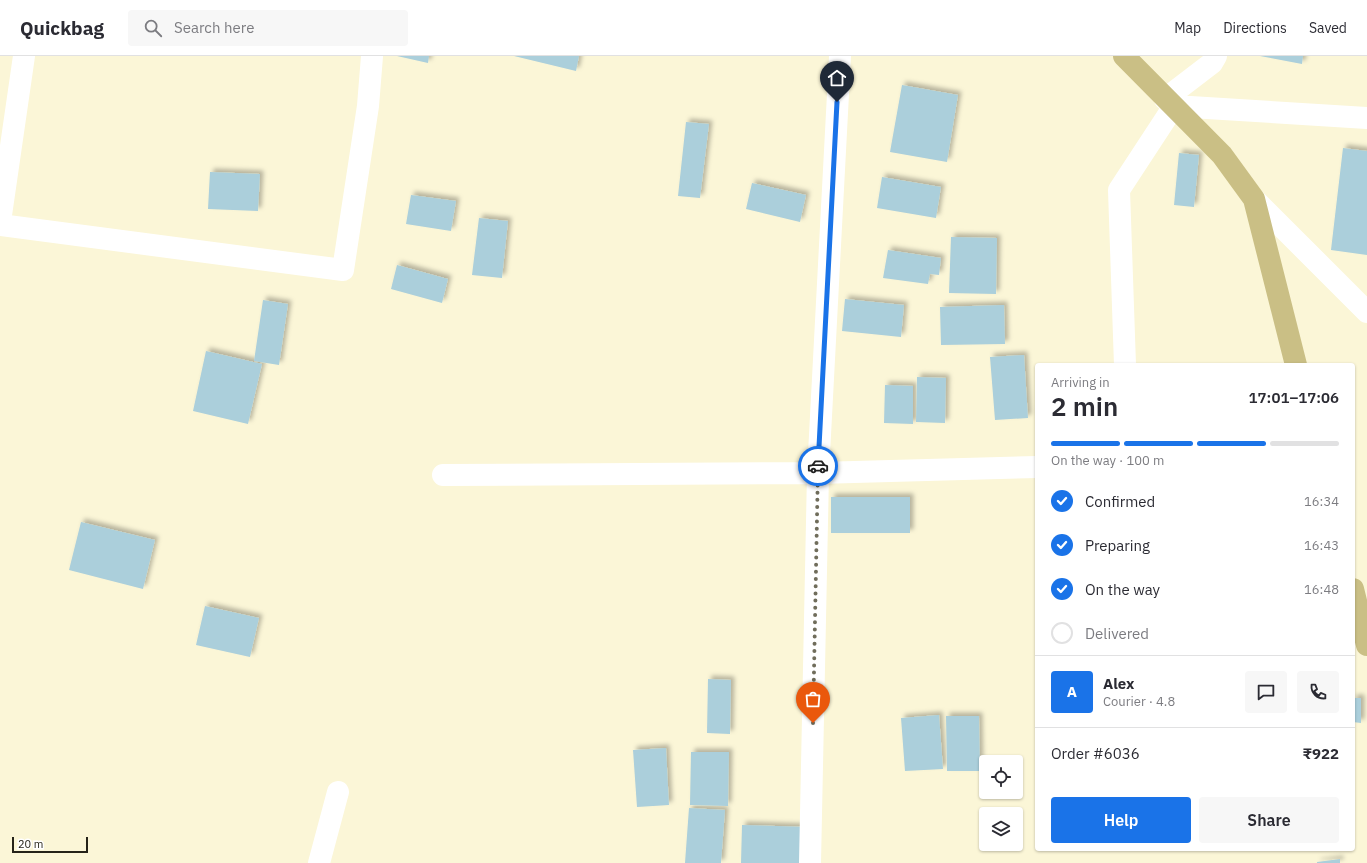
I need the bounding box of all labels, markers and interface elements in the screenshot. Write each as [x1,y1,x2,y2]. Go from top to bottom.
search box [128,10,408,46]
text: Quickbag [20,16,104,40]
icon: search [142,17,164,39]
text: Search here [174,18,254,37]
text: Map [1174,19,1201,37]
text: Directions [1223,19,1287,37]
text: Saved [1309,19,1347,37]
pin [820,61,854,102]
icon: home [826,67,848,89]
text: Arriving in [1051,374,1110,391]
text: 17:01–17:06 [1249,388,1339,407]
text: 2 min [1051,389,1118,423]
courier [798,446,838,486]
text: On the way · 100 m [1051,452,1164,469]
icon: car [807,455,829,477]
icon: check [1051,490,1073,512]
text: Confirmed [1085,492,1155,511]
text: 16:34 [1304,493,1339,510]
icon: check [1051,534,1073,556]
text: Preparing [1085,536,1150,555]
text: 16:43 [1304,537,1339,554]
icon: check [1051,578,1073,600]
text: On the way [1085,580,1160,599]
text: 16:48 [1304,581,1339,598]
text: Delivered [1085,624,1149,643]
button: chat [1245,671,1287,713]
button: phone [1297,671,1339,713]
text: Alex [1103,674,1134,693]
pin [796,682,830,723]
text: A [1067,682,1077,701]
icon: bag [802,688,824,710]
text: Courier · 4.8 [1103,693,1175,710]
text: Order #6036 [1051,744,1140,763]
text: ₹922 [1303,744,1339,763]
map controls [979,755,1023,851]
button: locate [979,755,1023,799]
button: Help [1051,797,1191,843]
button: Share [1199,797,1339,843]
button: layers [979,807,1023,851]
scale bar [12,835,88,854]
text: 20 m [18,837,43,851]

